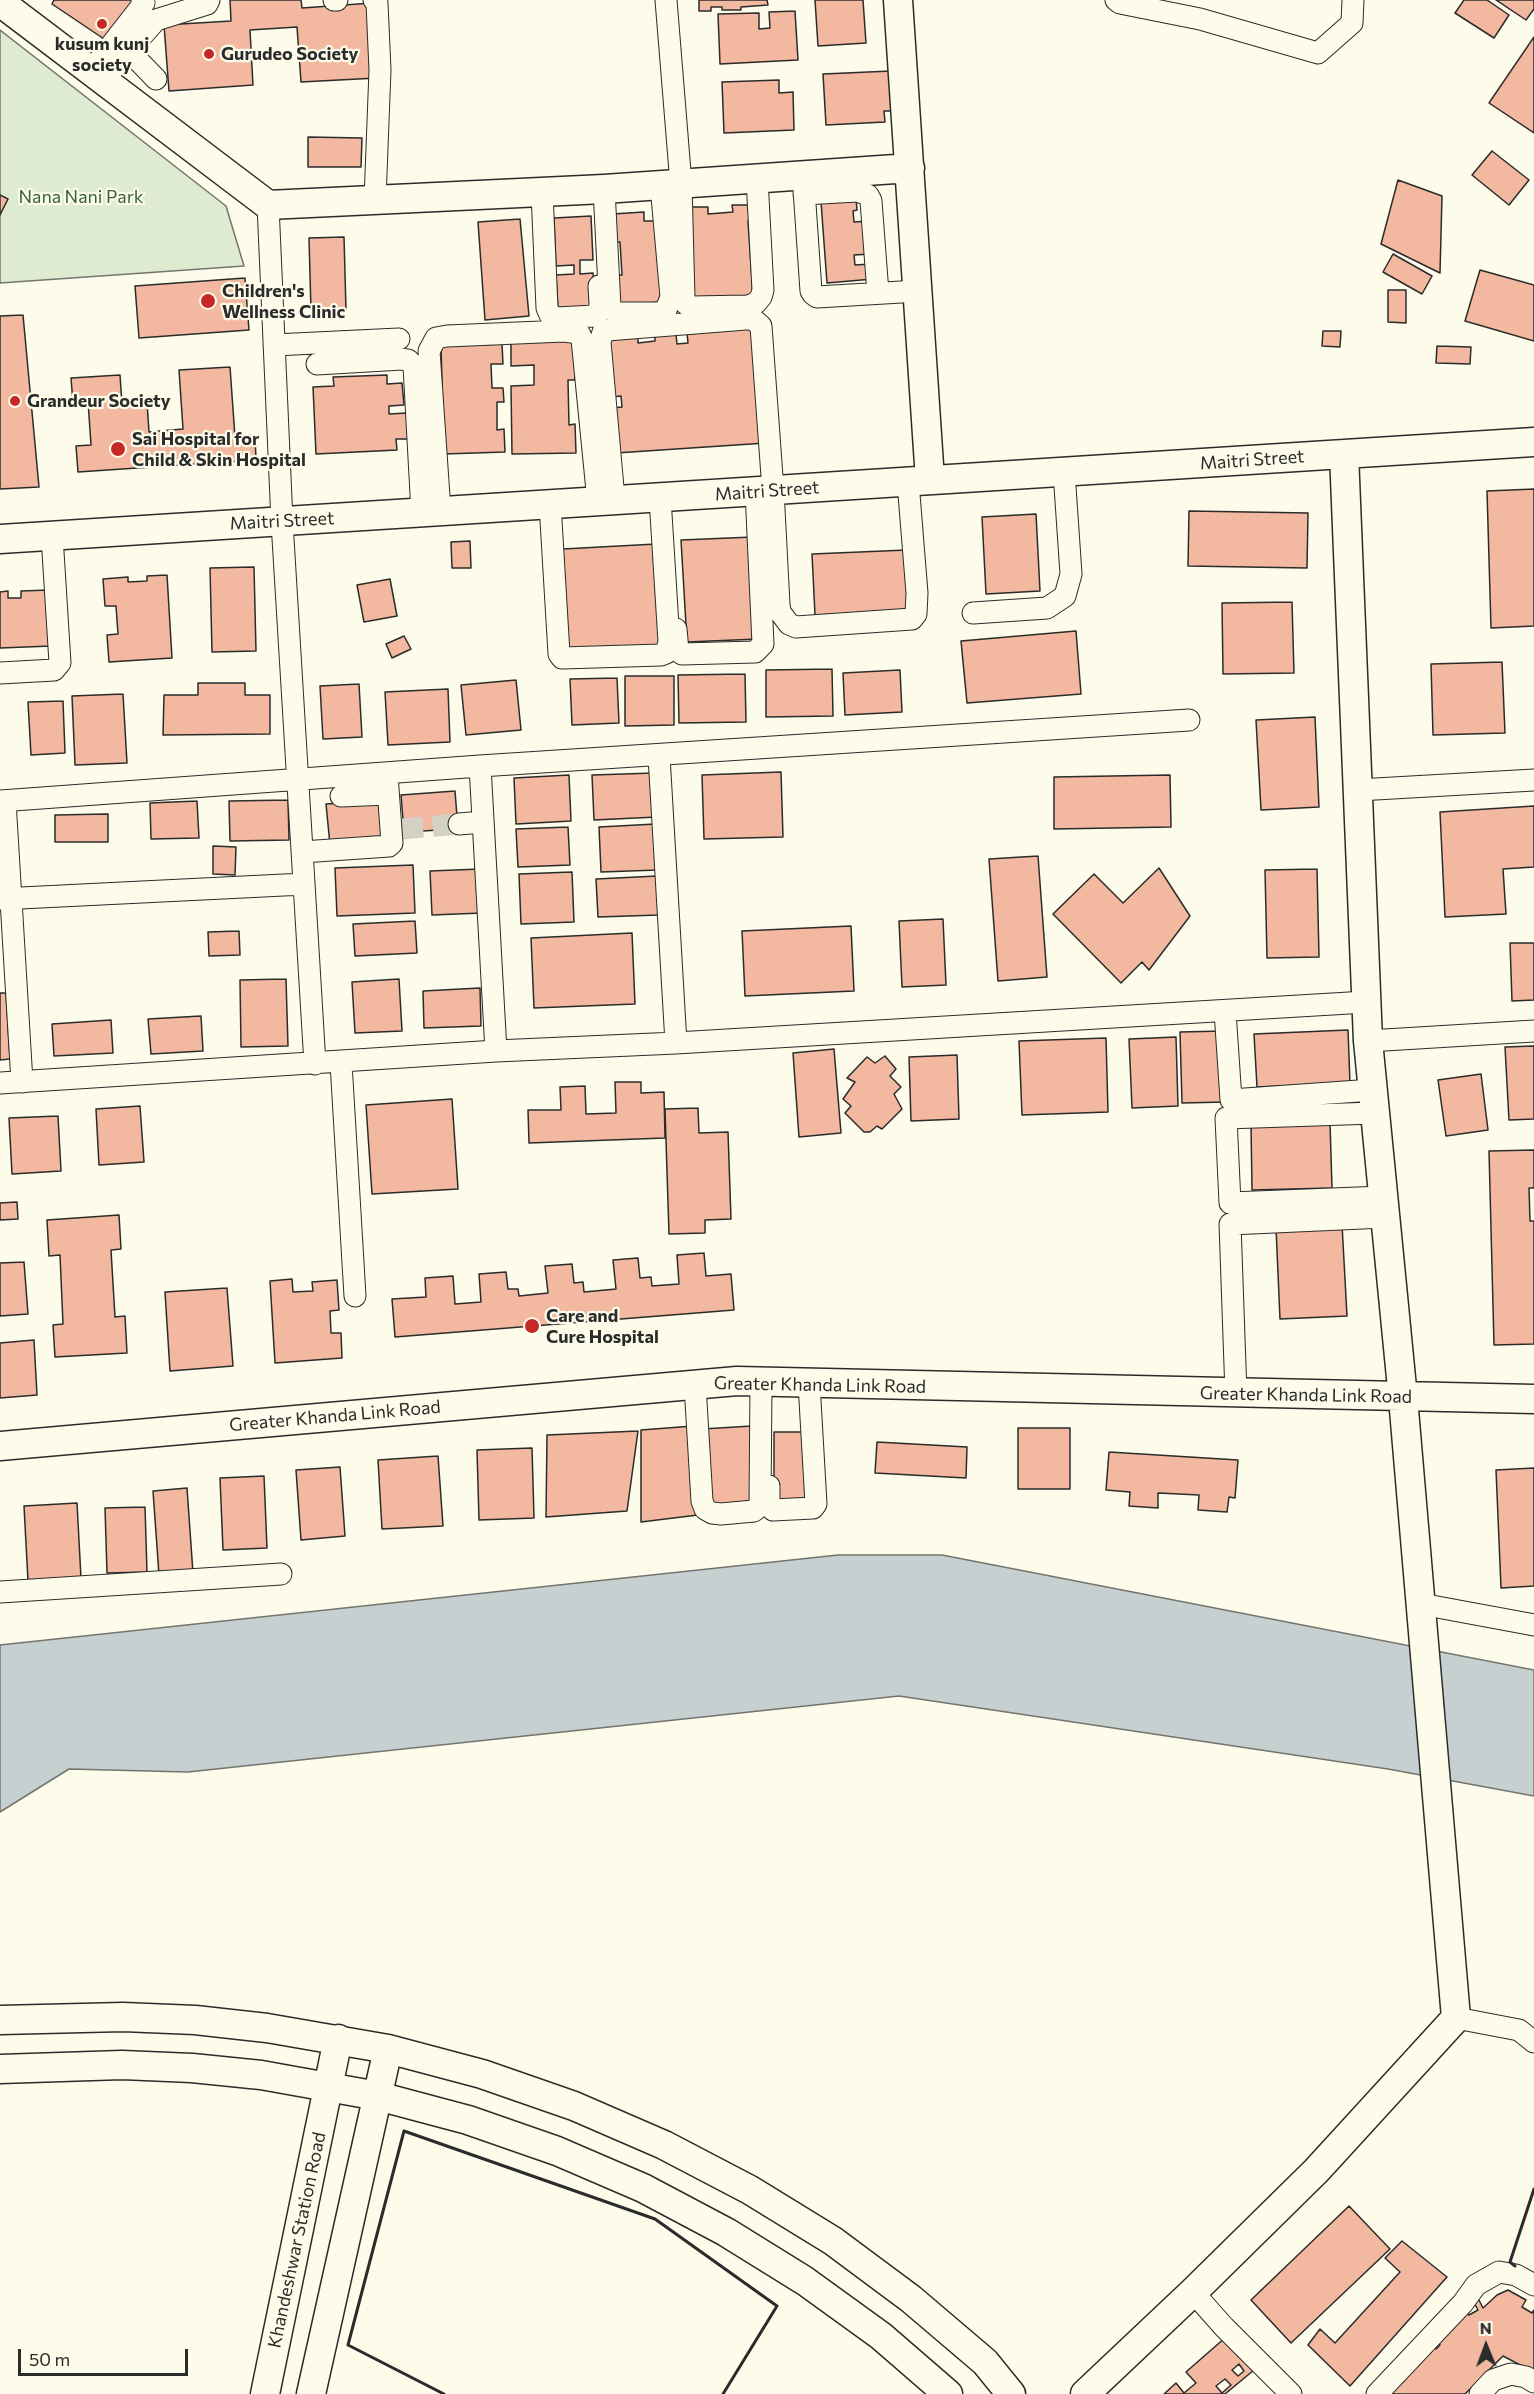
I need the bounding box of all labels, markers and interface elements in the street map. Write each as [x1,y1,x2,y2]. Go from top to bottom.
marker: kusum kunj society [95,17,109,31]
place label: kusum kunj society [55,33,149,76]
place label: Gurudeo Society [221,43,358,65]
marker: Gurudeo Society [202,47,216,61]
park label: Nana Nani Park [18,186,144,208]
place label: Children's Wellness Clinic [222,280,345,322]
marker: Children's Wellness Clinic [199,292,217,310]
place label: Grandeur Society [27,390,171,412]
marker: Grandeur Society [8,394,22,408]
place label: Sai Hospital for Child & Skin Hospital [132,428,306,470]
marker: Sai Hospital for Child & Skin Hospital [109,440,127,458]
street label: Maitri Street [1199,446,1305,474]
street label: Maitri Street [714,477,820,505]
street label: Maitri Street [229,507,335,535]
place label: Care and Cure Hospital [546,1305,659,1348]
marker: Care and Cure Hospital [523,1317,541,1335]
street label: Greater Khanda Link Road [714,1372,926,1398]
street label: Greater Khanda Link Road [1200,1382,1412,1408]
street label: Greater Khanda Link Road [228,1396,442,1436]
street label: Khandeshwar Station Road [264,2130,330,2350]
north arrow [1456,2316,1516,2376]
text: N [1480,2318,1492,2337]
scale bar [21,2337,190,2375]
text: 50 m [29,2348,70,2370]

